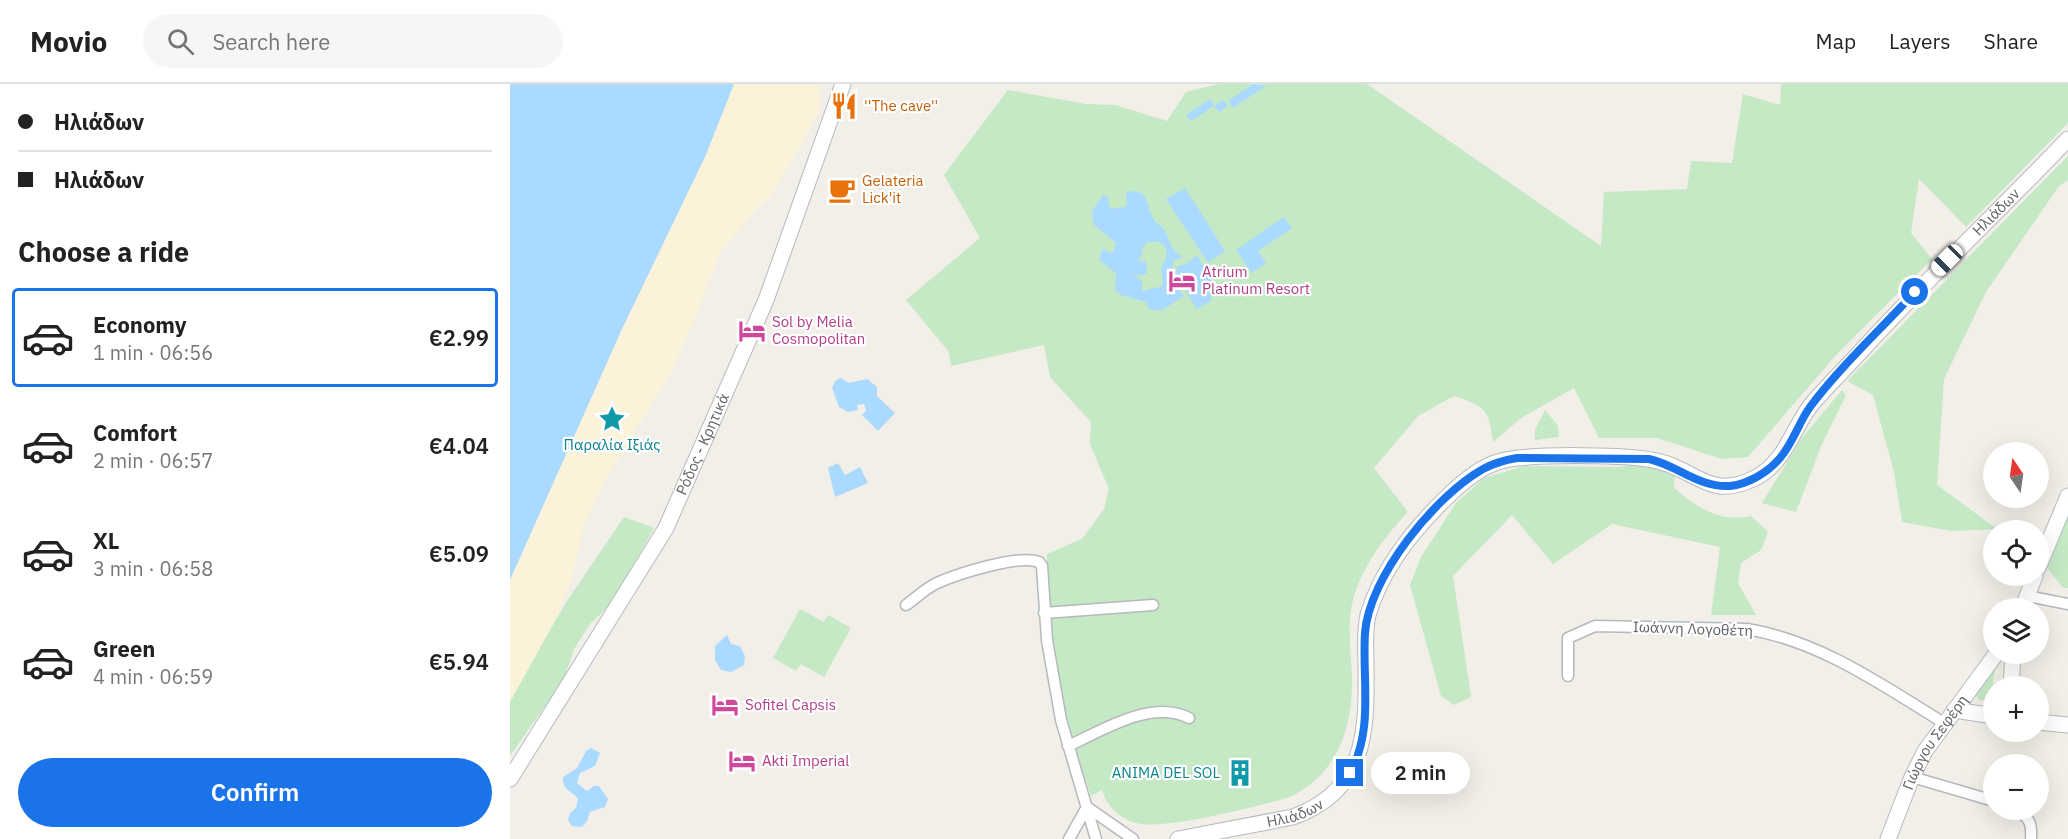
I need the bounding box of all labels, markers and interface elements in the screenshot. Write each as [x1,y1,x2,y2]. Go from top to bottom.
search box [143,14,563,68]
text: Movio [30,23,107,60]
icon: search [164,25,197,58]
text: Search here [212,27,330,56]
text: Map [1816,27,1856,55]
text: Layers [1889,27,1951,55]
text: Share [1984,27,2038,55]
restaurant icon: ''The cave'' [829,91,859,121]
place label: ''The cave'' [864,96,938,115]
text: Ηλιάδων [54,107,144,136]
text: Ηλιάδων [54,165,144,194]
place label: Gelateria Lick'it [862,171,923,207]
cafe icon: Gelateria Lick'it [827,175,857,205]
street label: Ηλιάδων [1968,184,2024,239]
text: Choose a ride [18,234,189,269]
car [1928,241,1966,279]
place label: Atrium Platinum Resort [1202,262,1310,298]
hotel icon: Atrium Platinum Resort [1167,266,1197,296]
route start [1901,278,1928,305]
text: Economy [93,310,187,339]
icon: car [21,311,75,365]
place label: Sol by Melia Cosmopolitan [772,312,865,348]
hotel icon: Sol by Melia Cosmopolitan [737,316,767,346]
text: €2.99 [429,323,489,352]
text: 1 min · 06:56 [93,339,213,366]
street label: Ρόδος - Κρητικά [672,390,733,498]
place icon: Παραλία Ιξιάς [597,404,627,434]
text: Comfort [93,418,177,447]
icon: car [21,419,75,473]
text: €4.04 [429,431,489,460]
place label: Παραλία Ιξιάς [564,435,660,454]
north arrow [1983,442,2049,508]
map controls [1983,442,2049,820]
text: 2 min · 06:57 [93,447,213,474]
button: locate [1983,520,2049,586]
text: XL [93,526,119,555]
icon: car [21,527,75,581]
text: €5.09 [429,539,489,568]
text: 3 min · 06:58 [93,555,213,582]
button: layers [1983,598,2049,664]
street label: Ιωάννη Λογοθέτη [1633,617,1753,640]
text: Green [93,634,155,663]
icon: car [21,635,75,689]
text: €5.94 [429,647,489,676]
text: 4 min · 06:59 [93,663,213,690]
button: + [1983,676,2049,742]
hotel icon: Sofitel Capsis [710,690,740,720]
street label: Γιώργου Σεφέρη [1898,691,1972,793]
place label: Sofitel Capsis [745,695,836,714]
hotel icon: Akti Imperial [727,746,757,776]
place label: Akti Imperial [762,751,849,770]
callout: 2 min [1371,752,1470,794]
button: − [1983,754,2049,820]
button: Confirm [18,758,492,827]
building icon: ANIMA DEL SOL [1225,758,1255,788]
route end [1336,759,1363,786]
text: 2 min [1395,759,1446,786]
place label: ANIMA DEL SOL [1112,763,1220,782]
street label: Ηλιάδων [1265,794,1327,831]

